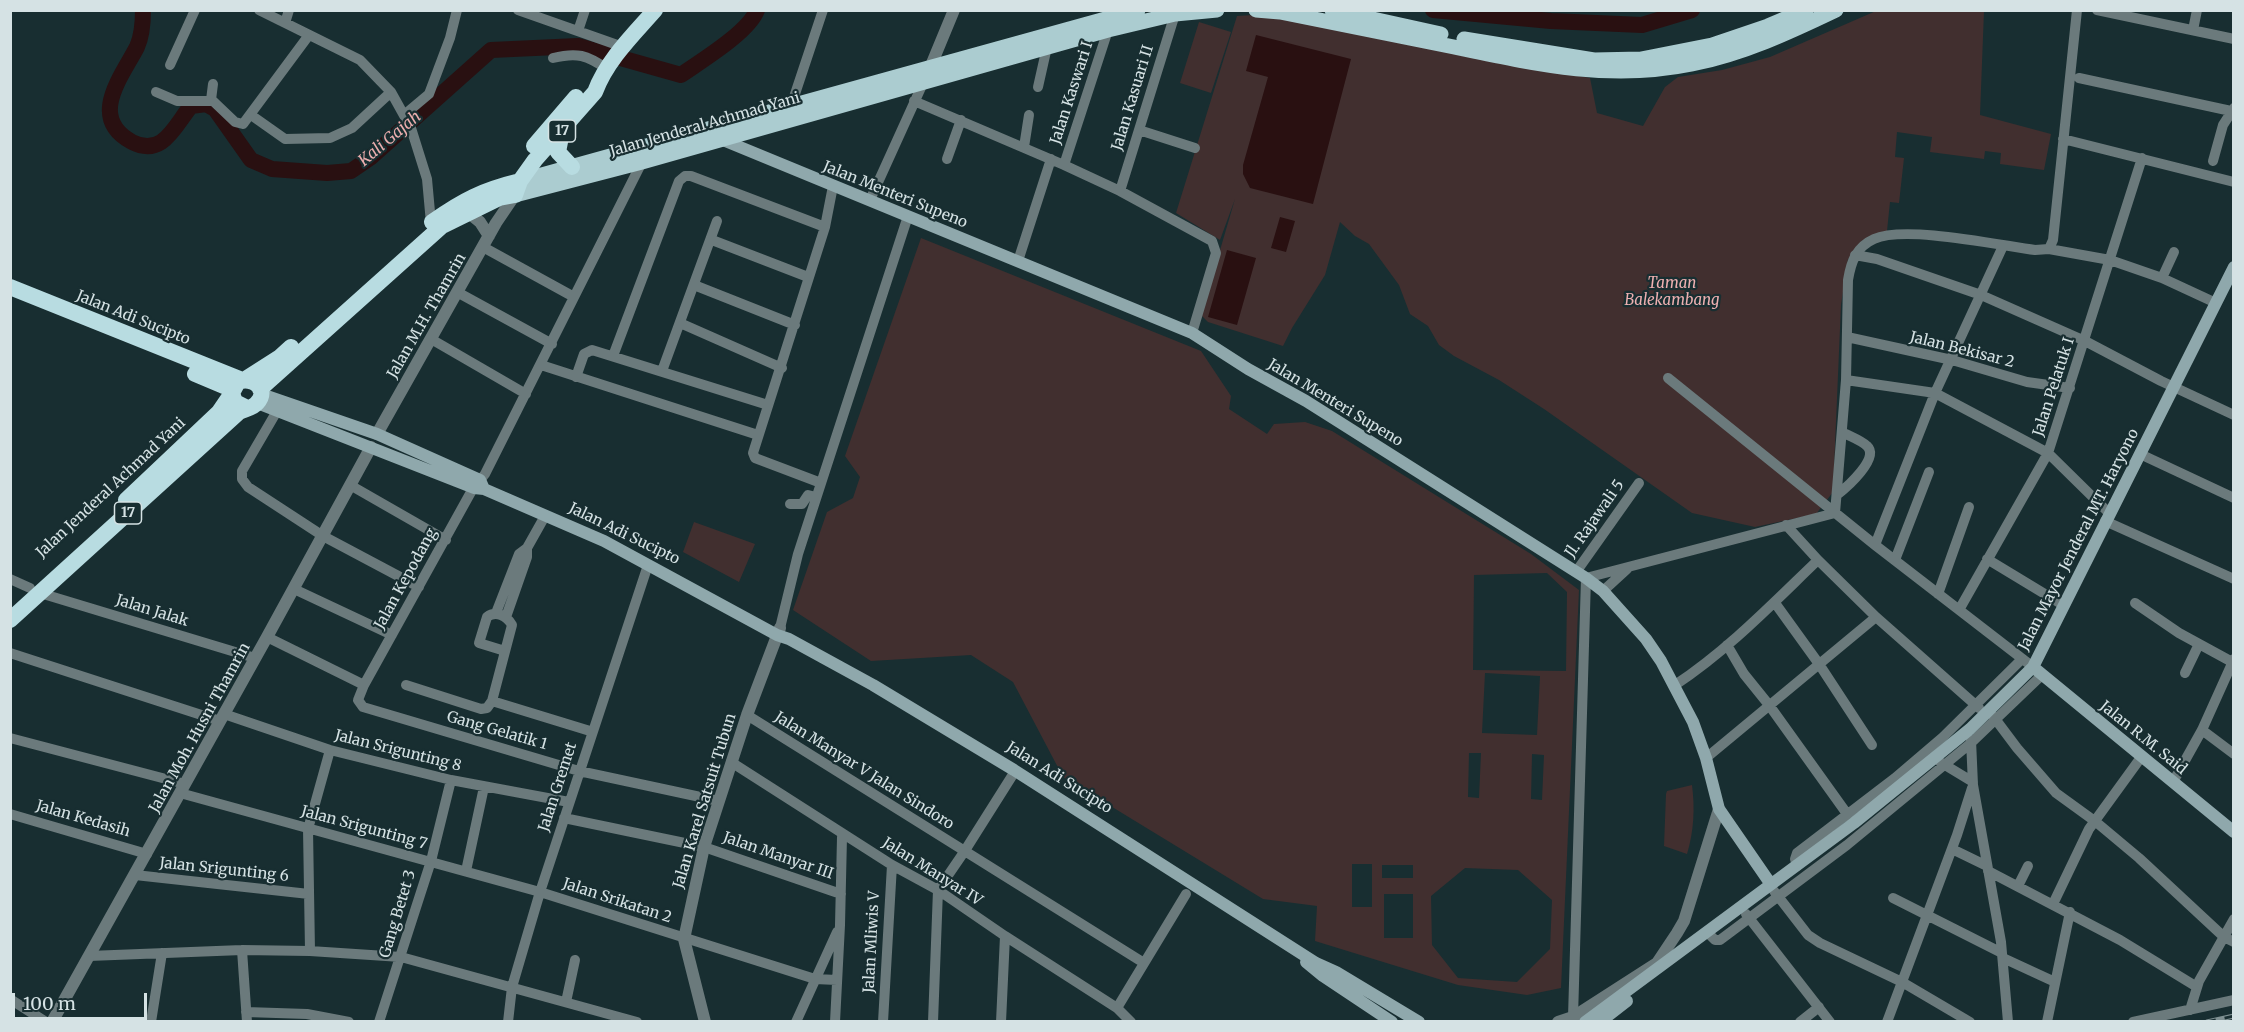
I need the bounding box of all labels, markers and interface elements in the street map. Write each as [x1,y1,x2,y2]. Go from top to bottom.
street label: Jalan Kaswari I [1047,39,1097,147]
street label: Jalan Kasuari II [1108,43,1158,153]
street label: Jalan Jenderal Achmad Yani [608,89,802,161]
water label: Kali Gajah [355,107,425,171]
road number: 17 [548,120,576,142]
street label: Jalan Menteri Supeno [820,158,970,232]
street label: Jalan M.H. Thamrin [384,250,470,382]
park label: Taman Balekambang [1625,275,1719,310]
street label: Jalan Adi Sucipto [73,287,193,349]
street label: Jalan Bekisar 2 [1908,328,2016,372]
street label: Jalan Pelatuk I [2030,335,2078,439]
street label: Jalan Menteri Supeno [1264,356,1406,450]
street label: Jalan Jenderal Achmad Yani [33,414,189,562]
street label: Jalan Mayor Jenderal MT. Haryono [2015,426,2143,654]
street label: Jl. Rajawali 5 [1562,477,1628,561]
street label: Jalan Adi Sucipto [566,499,682,569]
road number: 17 [114,502,142,524]
street label: Jalan Kepodang [371,525,441,633]
street label: Jalan Jalak [114,591,190,631]
street label: Jalan Moh. Husni Thamrin [146,640,254,816]
street label: Jalan R.M. Said [2096,697,2190,779]
street label: Gang Gelatik 1 [445,708,549,754]
street label: Jalan Manyar V Jalan Sindoro [771,708,957,834]
street label: Jalan Karel Satsuit Tubun [670,711,740,891]
street label: Jalan Srigunting 8 [333,727,463,775]
street label: Jalan Adi Sucipto [1003,738,1115,818]
street label: Jalan Gremet [535,740,581,834]
street label: Jalan Kedasih [34,797,132,841]
street label: Jalan Srigunting 7 [299,803,429,853]
street label: Jalan Manyar III [720,829,836,883]
street label: Jalan Manyar IV [879,834,985,910]
street label: Jalan Srigunting 6 [158,854,290,886]
street label: Gang Betet 3 [376,868,420,960]
street label: Jalan Srikatan 2 [560,875,674,927]
street label: Jalan Mliwis V [860,890,884,994]
scale bar [15,981,150,1019]
text: 100 m [23,992,76,1015]

